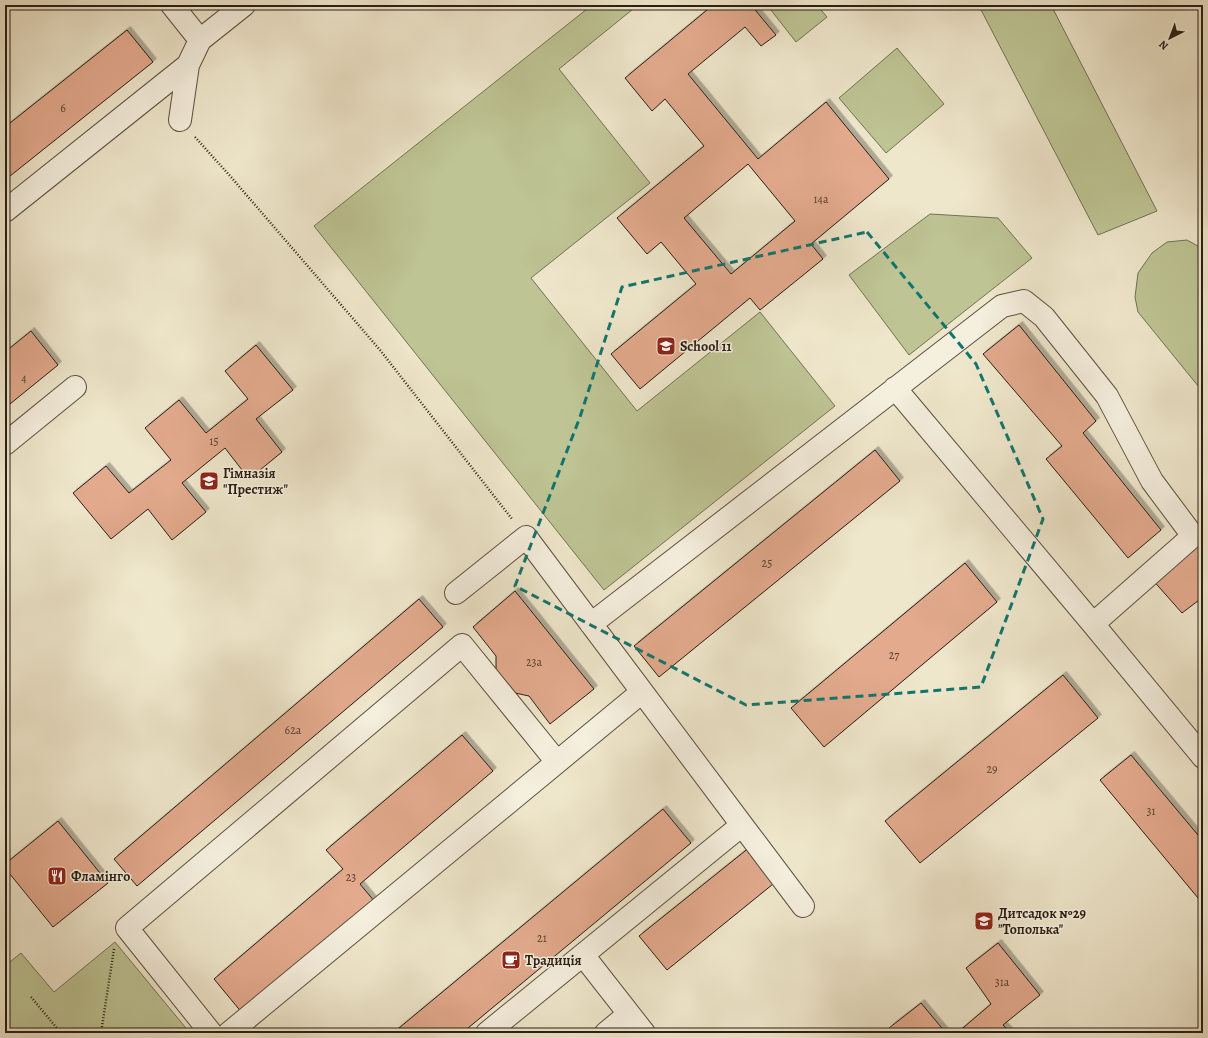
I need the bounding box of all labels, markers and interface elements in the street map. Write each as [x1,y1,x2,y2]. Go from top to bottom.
north arrow [1150,18,1190,58]
text: N [1156,37,1172,53]
house number: 6 [60,100,66,116]
house number: 14а [813,191,829,207]
school or university icon: School 11 [655,335,677,357]
place label: School 11 [680,337,732,356]
house number: 4 [21,370,27,386]
house number: 15 [209,433,219,449]
place label: Гімназія "Престиж" [223,464,289,499]
school or university icon: Гімназія "Престиж" [198,470,220,492]
house number: 25 [762,555,772,571]
house number: 27 [889,647,900,663]
house number: 23а [526,654,543,670]
house number: 62а [285,722,302,738]
house number: 29 [986,761,998,777]
house number: 31 [1146,803,1156,819]
restaurant icon: Фламінго [46,865,68,887]
place label: Фламінго [71,867,130,886]
house number: 23 [346,869,356,885]
place label: Дитсадок №29 "Тополька" [998,904,1087,939]
school or university icon: Дитсадок №29 "Тополька" [973,910,995,932]
house number: 21 [537,930,547,946]
cafe icon: Традиція [500,949,522,971]
place label: Традиція [525,951,582,970]
house number: 31а [995,974,1010,990]

